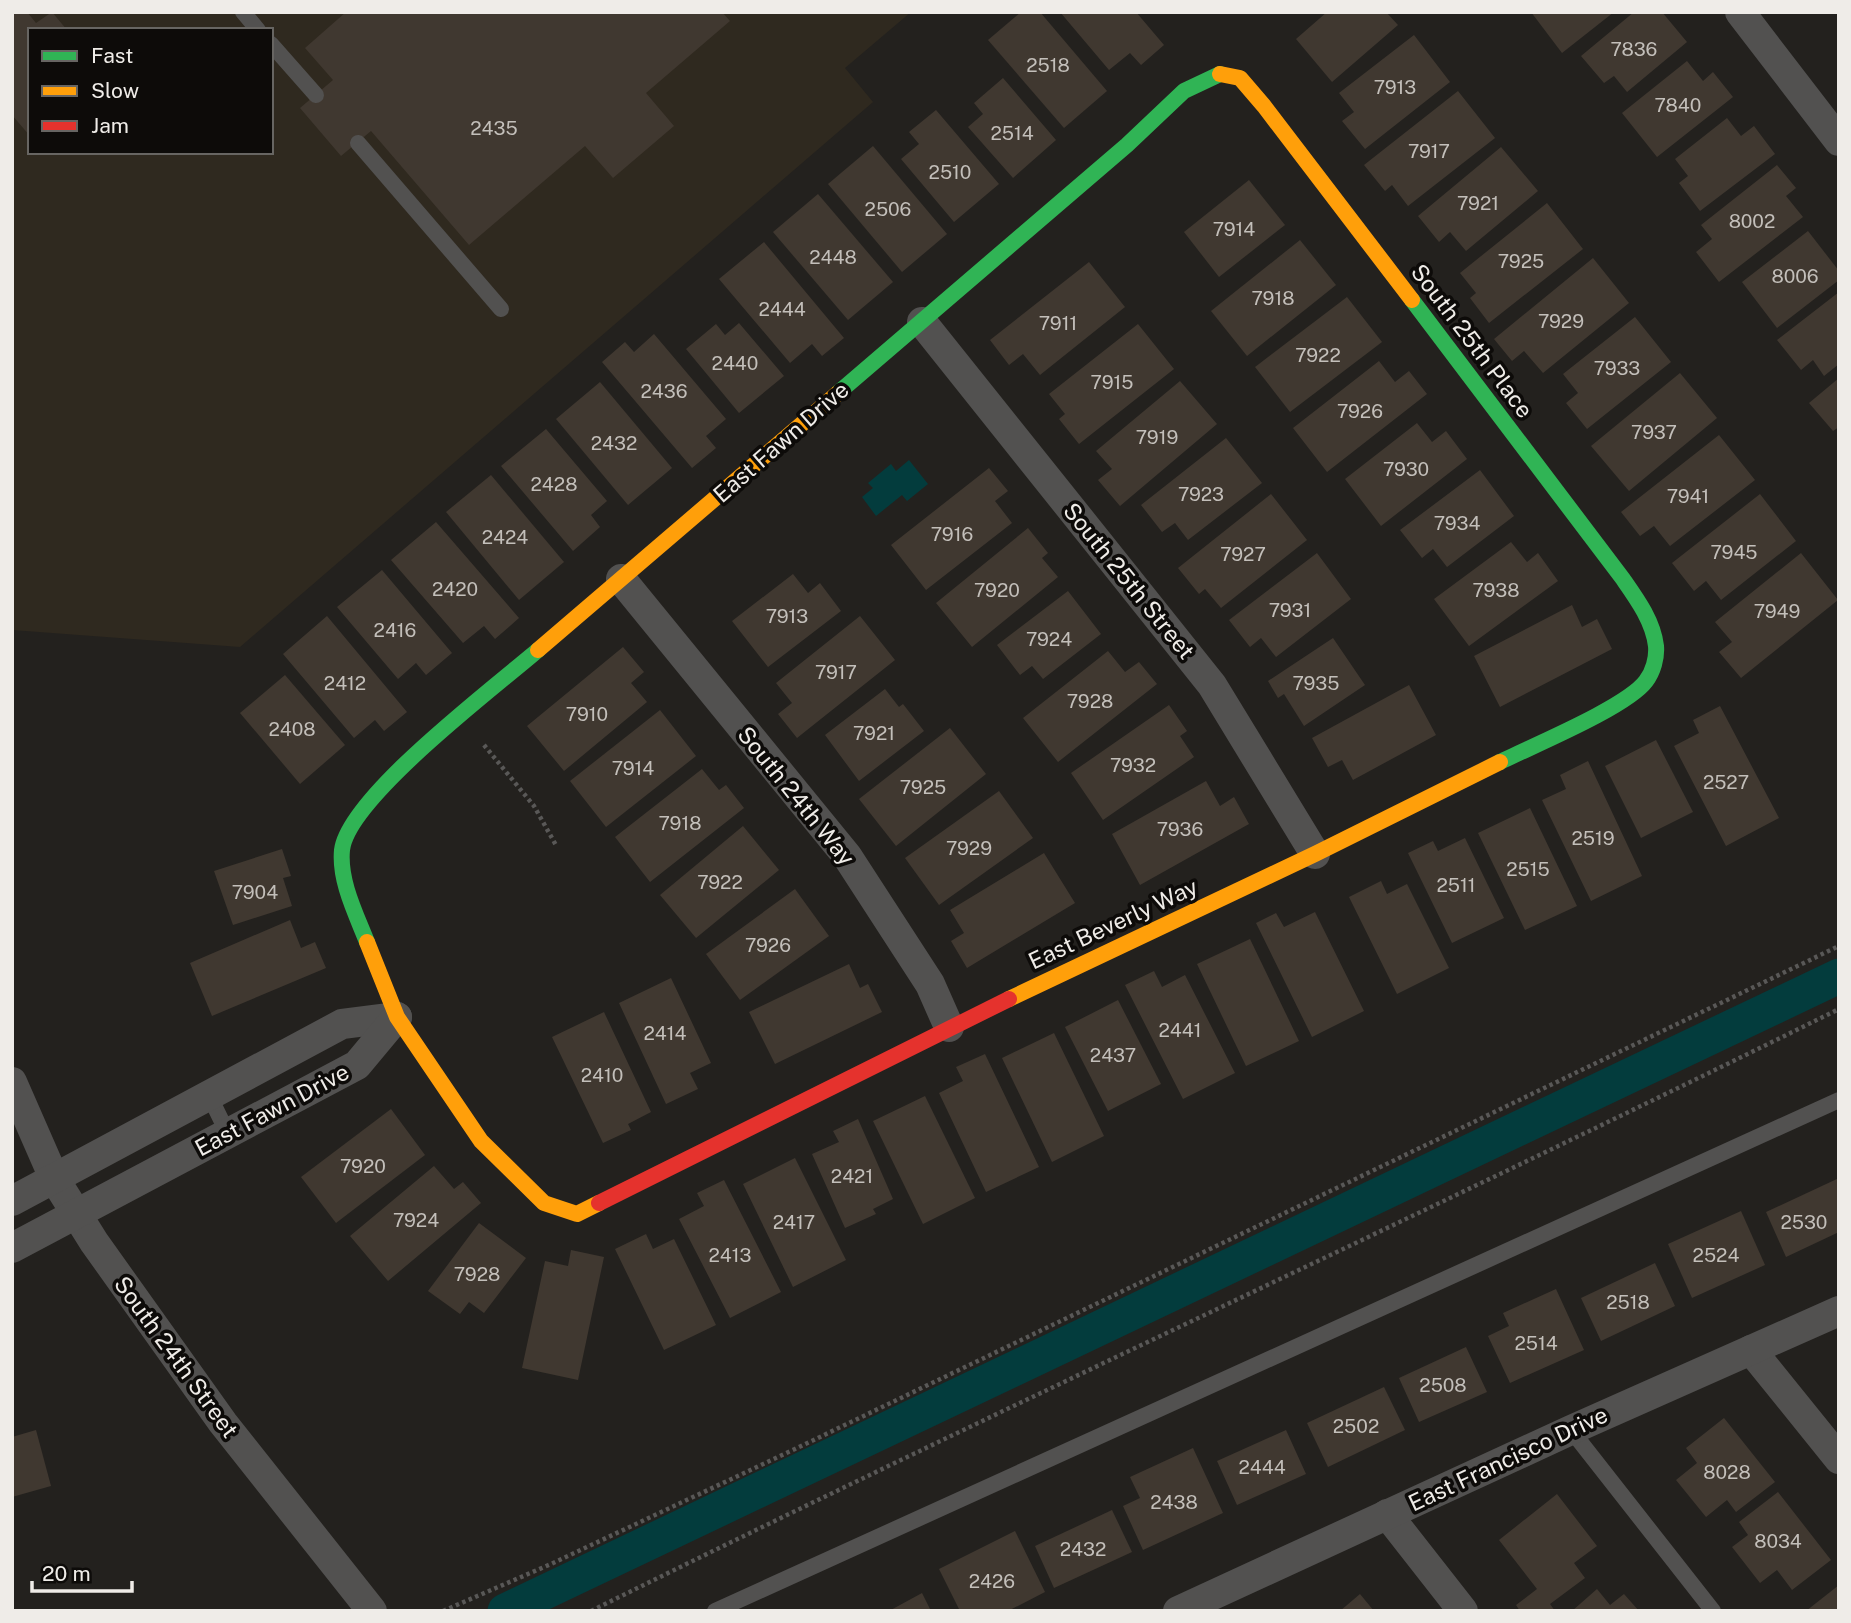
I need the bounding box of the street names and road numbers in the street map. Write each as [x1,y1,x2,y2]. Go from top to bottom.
street label: South 25th Place [1406,259,1539,423]
street label: East Fawn Drive [708,376,854,508]
street label: South 25th Street [1058,497,1201,664]
street label: South 24th Way [732,721,861,870]
street label: East Beverly Way [1024,872,1202,975]
street label: East Fawn Drive [190,1058,353,1161]
street label: South 24th Street [109,1271,244,1443]
street label: East Francisco Drive [1404,1401,1612,1517]

